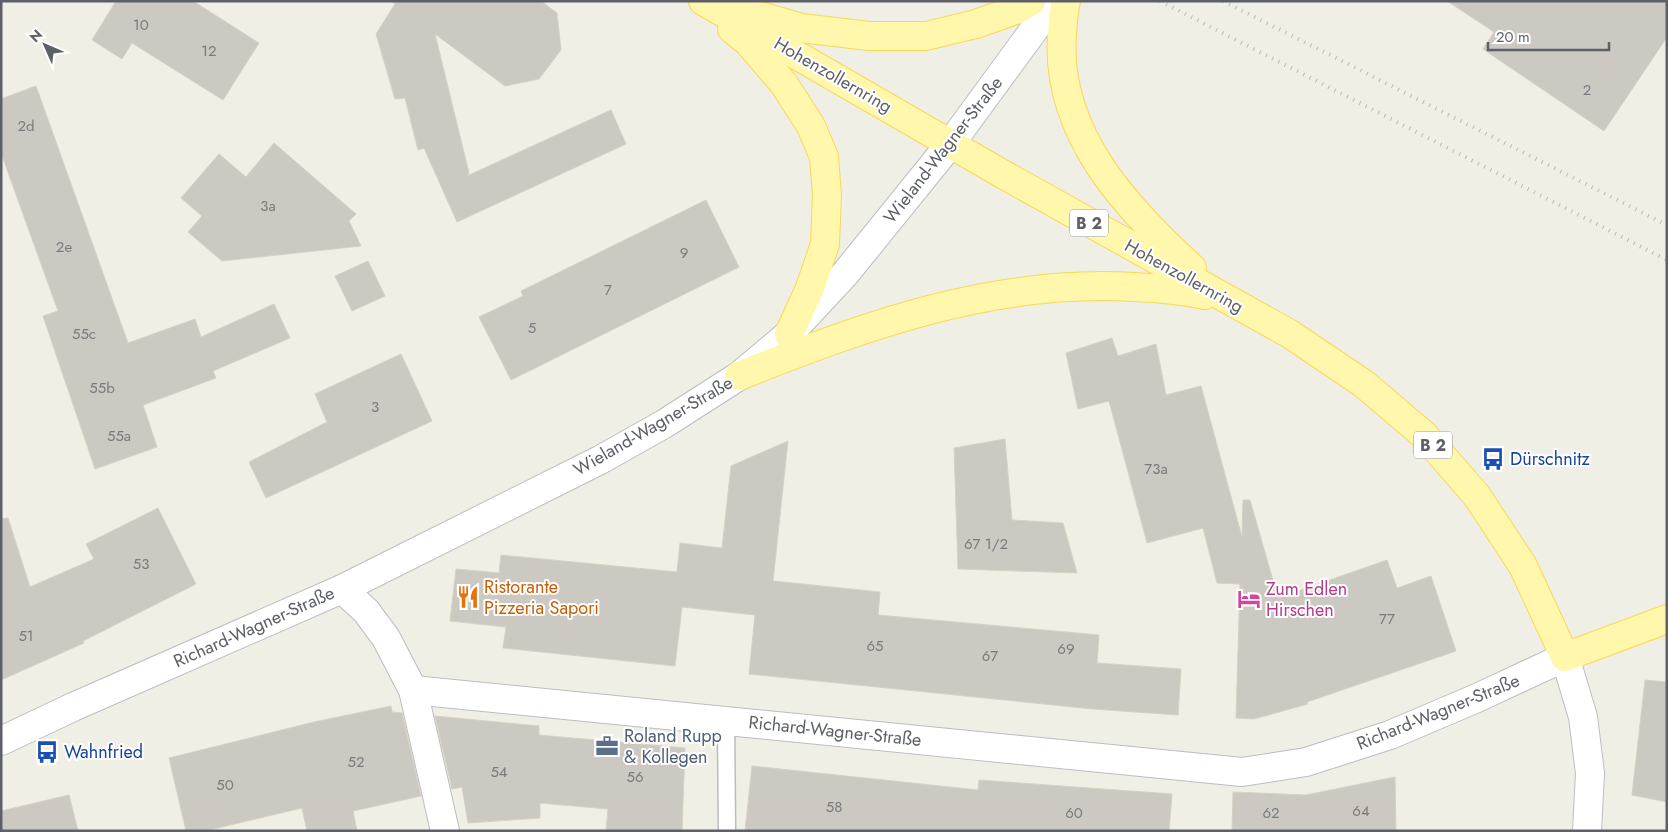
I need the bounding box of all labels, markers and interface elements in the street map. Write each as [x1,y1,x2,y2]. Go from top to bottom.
house number: 10 [133,14,149,36]
north arrow [20,20,70,70]
scale bar [1488,20,1609,52]
text: N [25,25,47,47]
text: 20 m [1496,26,1530,48]
street label: Hohenzollernring [769,31,897,119]
house number: 12 [201,40,217,62]
street label: Wieland-Wagner-Straße [877,71,1009,229]
house number: 2 [1583,79,1591,101]
house number: 2d [17,115,35,137]
house number: 3a [260,195,276,217]
road number: B 2 [1070,210,1108,237]
street label: Hohenzollernring [1120,233,1248,319]
house number: 2e [56,236,72,258]
house number: 9 [680,242,688,264]
house number: 7 [604,279,612,301]
house number: 5 [528,317,536,339]
house number: 55c [72,323,96,345]
street label: Wieland-Wagner-Straße [569,370,737,482]
house number: 55b [89,377,115,399]
house number: 3 [371,396,379,418]
house number: 55a [107,425,131,447]
road number: B 2 [1414,432,1452,458]
bus stop icon: Dürschnitz [1480,446,1506,472]
place label: Dürschnitz [1510,446,1591,472]
house number: 73a [1144,458,1168,480]
house number: 67 1/2 [964,533,1008,555]
house number: 53 [133,553,149,575]
place label: Ristorante Pizzeria Sapori [484,574,599,621]
place label: Zum Edlen Hirschen [1266,576,1347,623]
street label: Richard-Wagner-Straße [169,580,339,674]
restaurant icon: Ristorante Pizzeria Sapori [455,584,481,610]
hotel icon: Zum Edlen Hirschen [1236,586,1262,612]
house number: 77 [1379,608,1395,630]
house number: 51 [18,625,34,647]
house number: 65 [866,635,884,657]
house number: 69 [1057,638,1075,660]
house number: 67 [982,645,998,667]
street label: Richard-Wagner-Straße [1353,667,1523,757]
street label: Richard-Wagner-Straße [747,709,923,753]
place label: Roland Rupp & Kollegen [624,723,722,770]
office icon: Roland Rupp & Kollegen [594,733,620,759]
bus stop icon: Wahnfried [34,739,60,765]
place label: Wahnfried [64,739,143,765]
house number: 52 [348,751,365,773]
house number: 54 [490,761,508,783]
house number: 56 [626,766,644,788]
house number: 50 [216,774,234,796]
house number: 58 [826,796,842,818]
house number: 64 [1352,800,1370,822]
house number: 60 [1065,802,1083,824]
house number: 62 [1262,802,1280,824]

